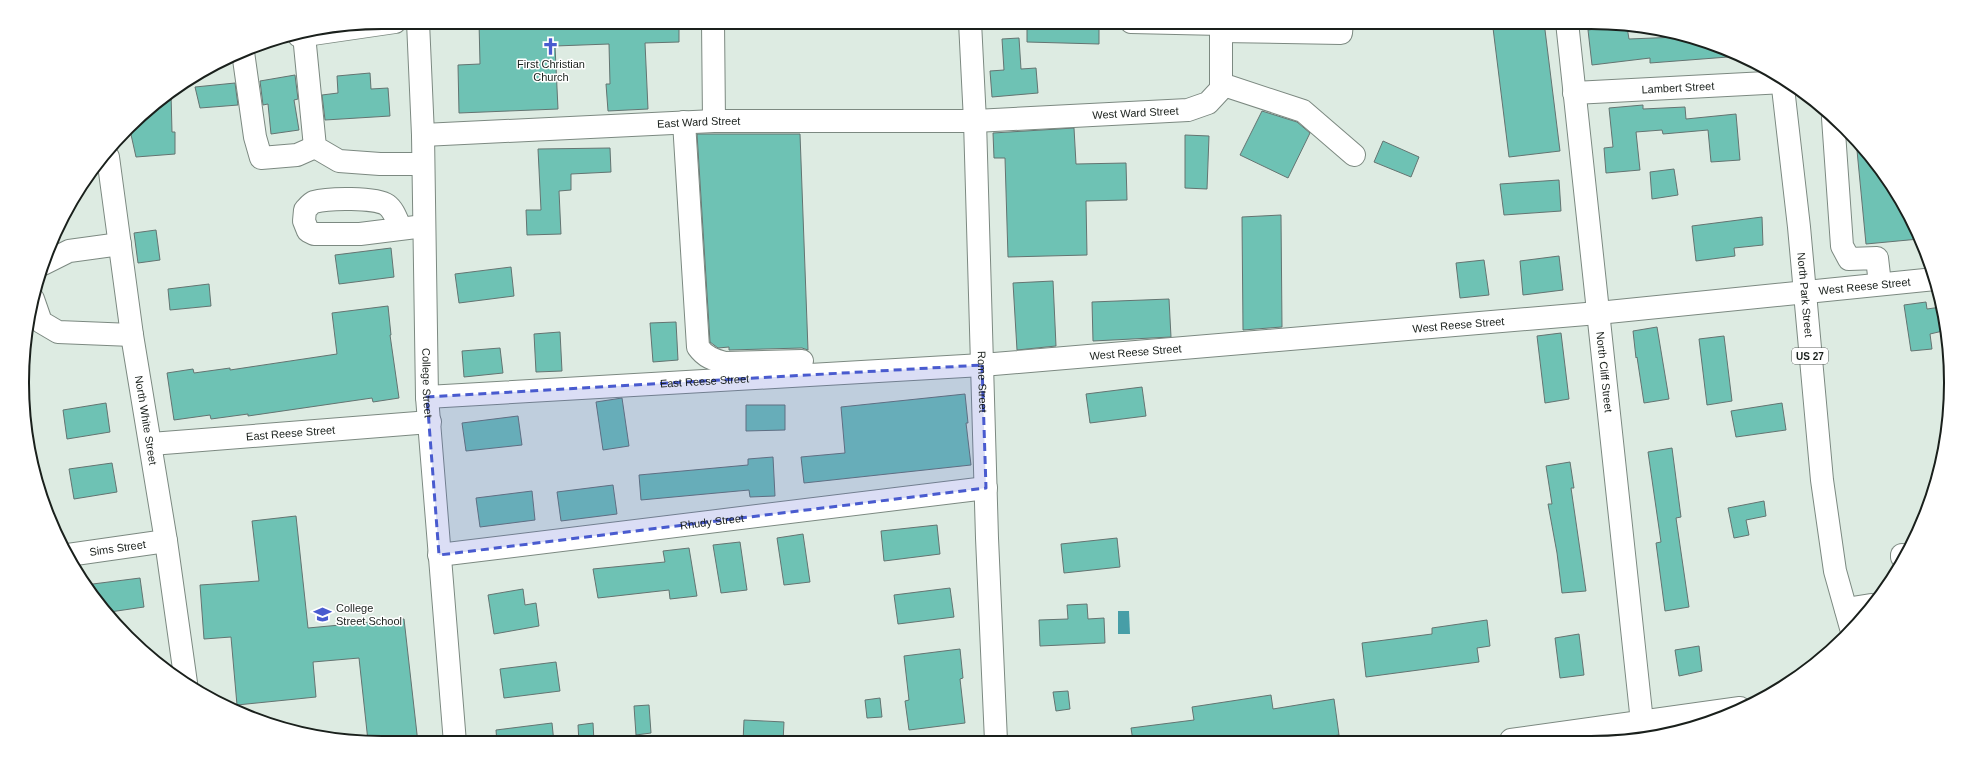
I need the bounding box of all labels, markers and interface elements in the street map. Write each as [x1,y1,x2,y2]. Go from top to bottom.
church icon: First Christian Church [541,36,561,56]
place label: First Christian Church [517,58,585,83]
street label: Lambert Street [1641,80,1715,95]
street label: West Ward Street [1092,104,1179,121]
street label: East Ward Street [657,115,740,130]
street label: North Park Street [1795,252,1815,338]
street label: West Reese Street [1818,276,1911,297]
street label: West Reese Street [1412,315,1505,335]
street label: North Cliff Street [1594,331,1615,413]
street label: West Reese Street [1089,342,1182,362]
street label: College Street [420,348,435,418]
road number: US 27 [1792,348,1828,364]
street label: Rome Street [976,351,989,413]
street label: East Reese Street [660,372,749,390]
street label: North White Street [133,375,159,466]
street label: East Reese Street [246,424,336,442]
street label: Rhudy Street [679,512,745,531]
street label: Sims Street [88,538,147,558]
place label: College Street School [336,602,402,627]
school or university icon: College Street School [313,604,333,624]

